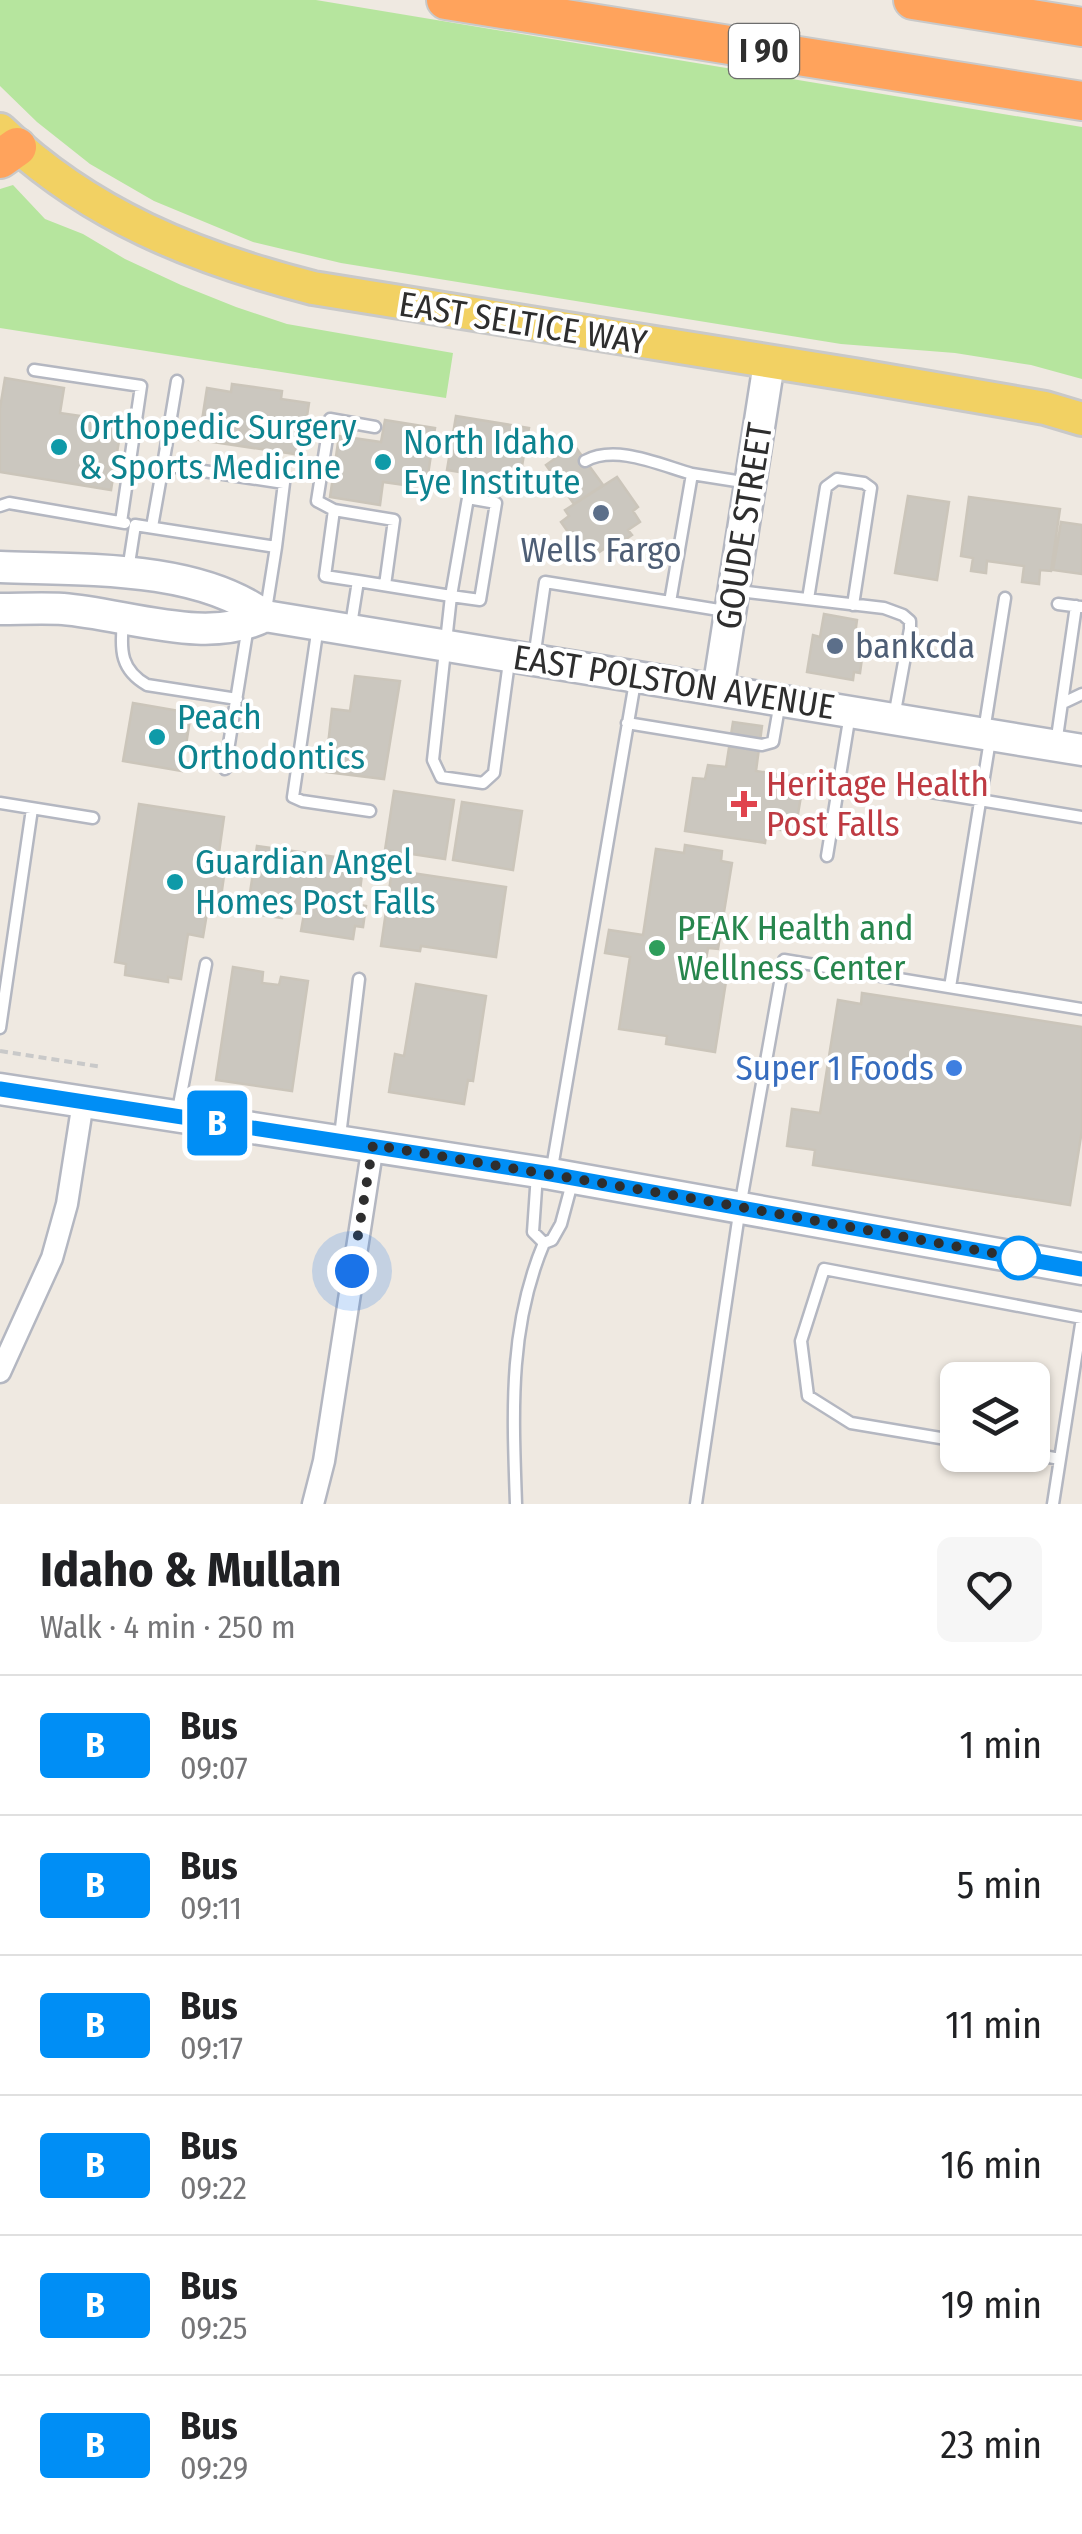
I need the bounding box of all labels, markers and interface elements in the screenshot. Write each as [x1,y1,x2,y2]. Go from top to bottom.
road number: I 90 [729,24,799,78]
street label: EAST SELTICE WAY [396,283,651,363]
place label: Orthopedic Surgery & Sports Medicine [79,406,357,488]
street label: GOUDE STREET [707,419,781,632]
place label: North Idaho Eye Institute [403,421,581,503]
marker: Orthopedic Surgery & Sports Medicine [48,436,70,458]
marker: North Idaho Eye Institute [372,451,394,473]
marker: Wells Fargo [590,502,612,524]
place label: Wells Fargo [520,529,682,571]
place label: bankcda [855,625,975,667]
marker: bankcda [824,635,846,657]
street label: EAST POLSTON AVENUE [510,636,838,728]
place label: Peach Orthodontics [177,696,365,778]
marker: Peach Orthodontics [146,726,168,748]
place label: Heritage Health Post Falls [766,763,989,845]
marker: Heritage Health Post Falls [731,791,757,817]
place label: Guardian Angel Homes Post Falls [195,841,436,923]
marker: Guardian Angel Homes Post Falls [164,871,186,893]
place label: PEAK Health and Wellness Center [677,907,914,989]
marker: PEAK Health and Wellness Center [646,937,668,959]
place label: Super 1 Foods [735,1047,934,1089]
marker: Super 1 Foods [943,1057,965,1079]
line badge: B [184,1090,250,1156]
text: B [207,1102,227,1144]
unlabelled marker [998,1237,1040,1279]
your location [327,1246,377,1296]
map controls [940,1362,1050,1472]
button: layers [940,1362,1050,1472]
button: heart [937,1537,1042,1642]
text: Idaho & Mullan [40,1541,341,1599]
text: Walk · 4 min · 250 m [40,1608,296,1646]
text: Bus [180,1703,238,1749]
text: 1 min [959,1722,1042,1768]
text: B [85,1724,105,1766]
text: 09:07 [180,1749,248,1787]
text: Bus [180,1843,238,1889]
text: 5 min [957,1862,1042,1908]
text: B [85,1864,105,1906]
text: 09:11 [180,1889,242,1927]
text: Bus [180,1983,238,2029]
text: 11 min [945,2002,1042,2048]
text: B [85,2004,105,2046]
text: 09:17 [180,2029,243,2067]
text: Bus [180,2123,238,2169]
text: 16 min [941,2142,1042,2188]
text: B [85,2144,105,2186]
text: 09:22 [180,2169,247,2207]
text: Bus [180,2263,238,2309]
text: 19 min [941,2282,1042,2328]
text: B [85,2284,105,2326]
text: 09:25 [180,2309,248,2347]
text: Bus [180,2403,238,2449]
text: 23 min [940,2422,1042,2468]
text: B [85,2424,105,2466]
text: 09:29 [180,2449,248,2487]

